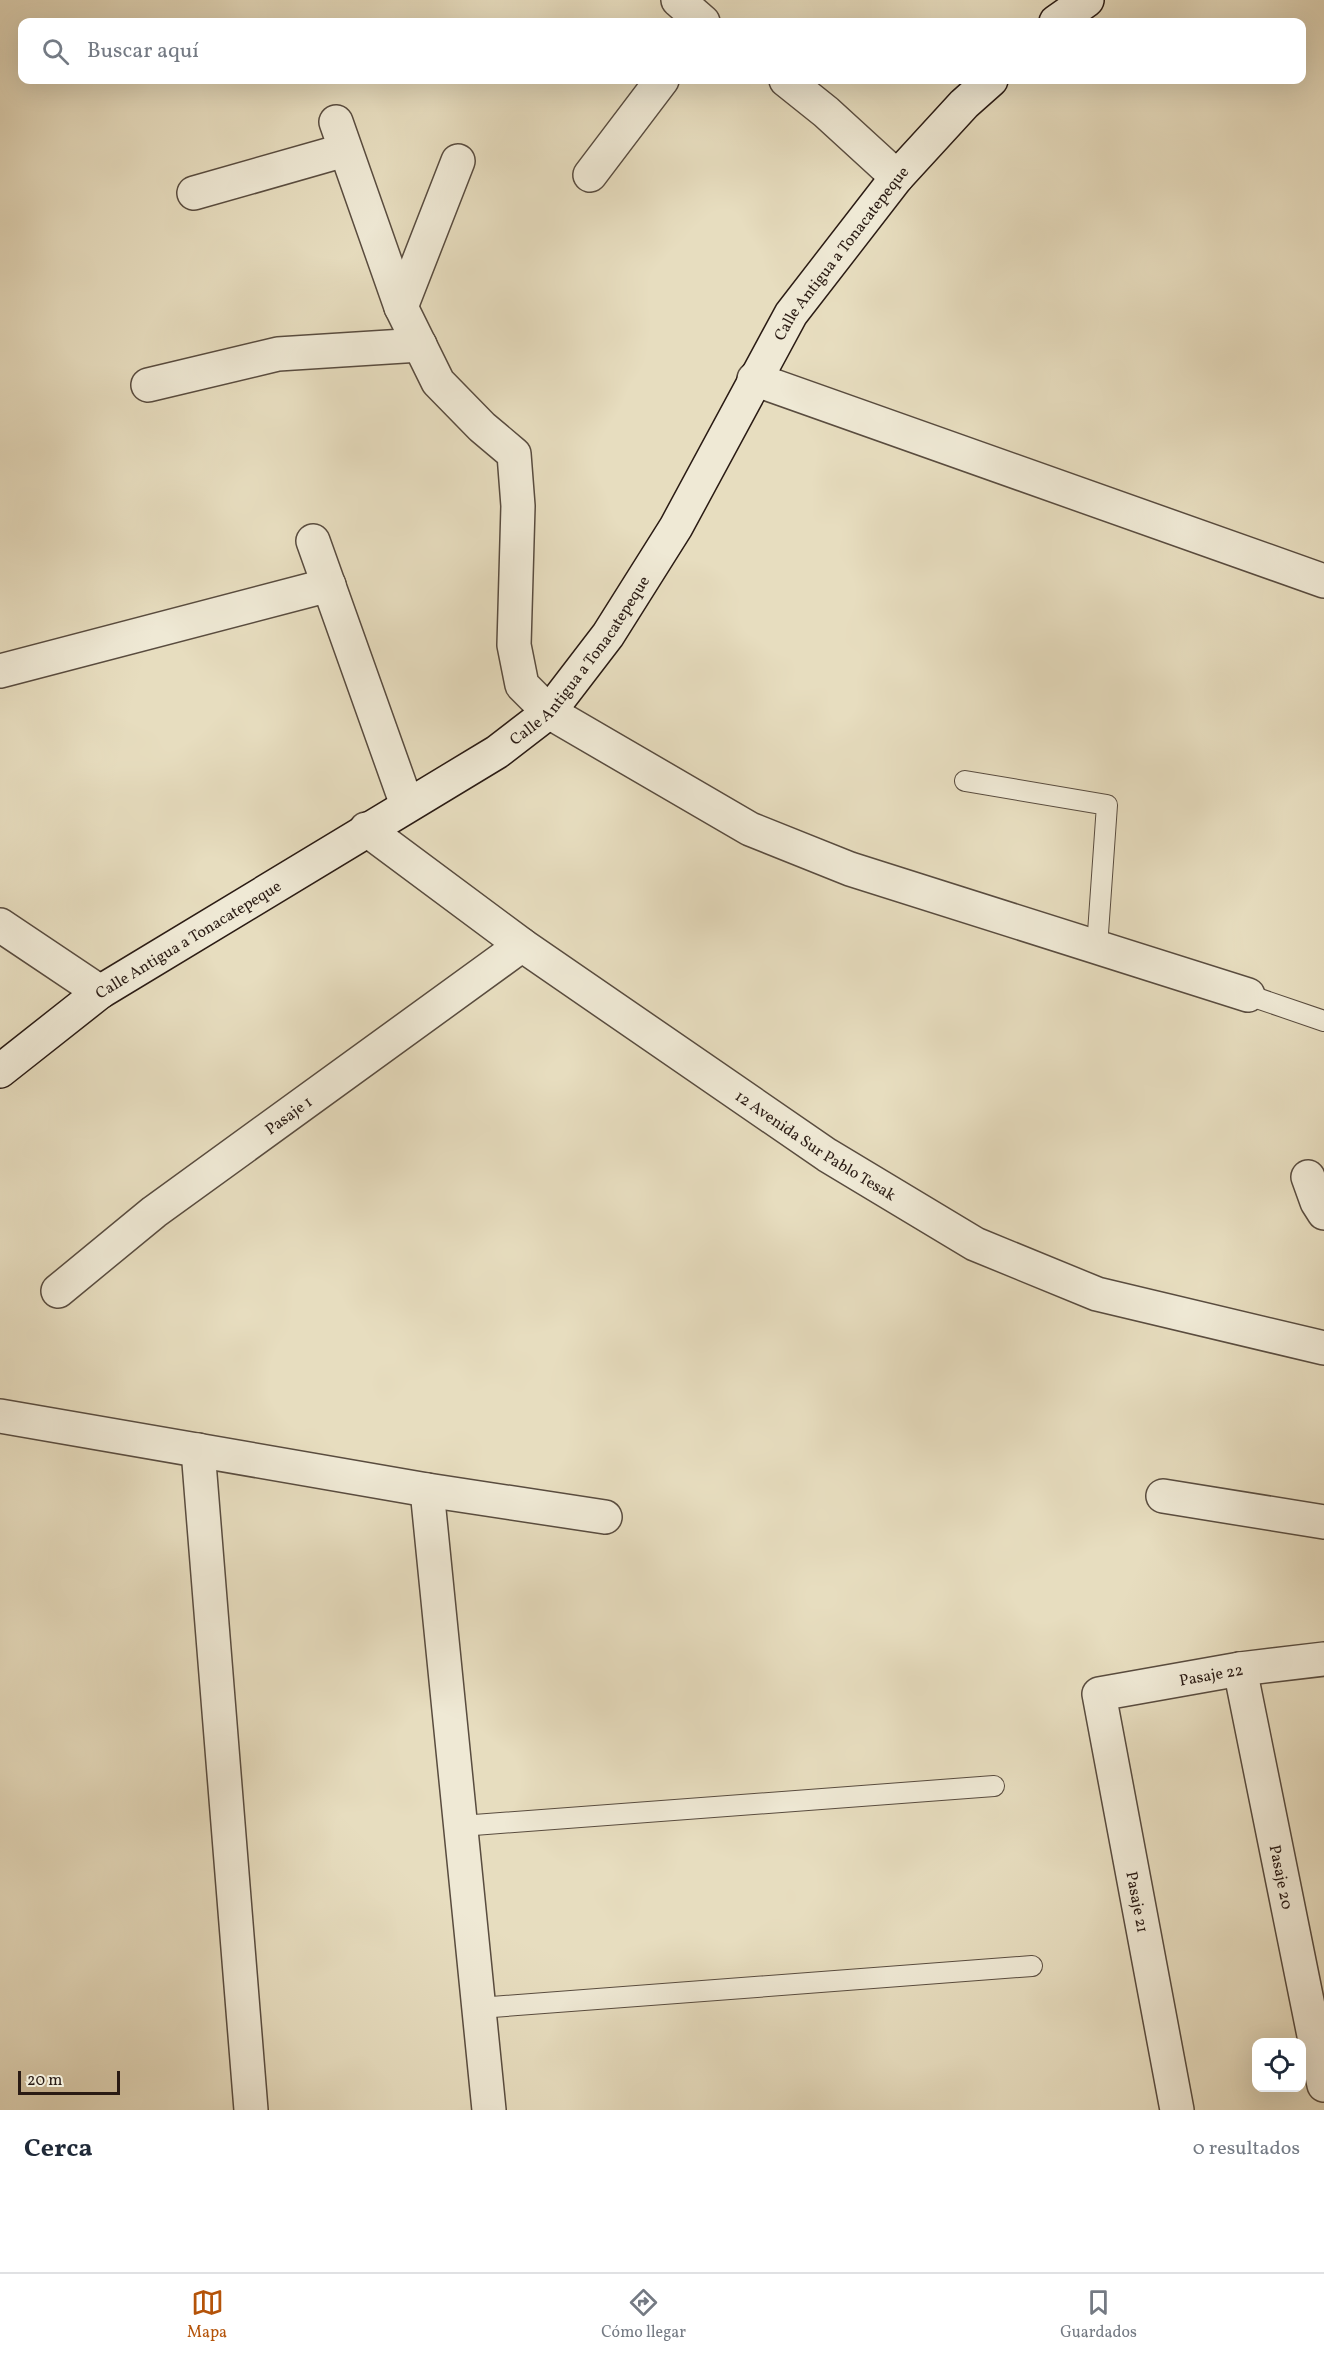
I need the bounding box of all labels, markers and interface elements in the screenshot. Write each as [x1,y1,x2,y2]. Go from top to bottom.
search box [18,18,1306,84]
icon: search [39,35,72,68]
text: Buscar aquí [87,36,199,67]
street label: Calle Antigua a Tonacatepeque [770,162,915,345]
street label: Calle Antigua a Tonacatepeque [506,572,656,751]
street label: Calle Antigua a Tonacatepeque [92,876,286,1005]
street label: 12 Avenida Sur Pablo Tesak [730,1086,900,1207]
street label: Pasaje 1 [261,1092,317,1141]
street label: Pasaje 22 [1178,1660,1245,1693]
street label: Pasaje 20 [1263,1843,1297,1911]
street label: Pasaje 21 [1119,1870,1153,1935]
map controls [1252,2038,1306,2092]
button: locate [1252,2038,1306,2092]
scale bar [18,2068,120,2096]
text: 20 m [27,2070,62,2092]
text: Cerca [24,2131,93,2167]
text: 0 resultados [1193,2135,1300,2163]
tab: Mapa [187,2286,227,2344]
tab: Cómo llegar [601,2286,686,2344]
tab: Guardados [1060,2286,1137,2344]

